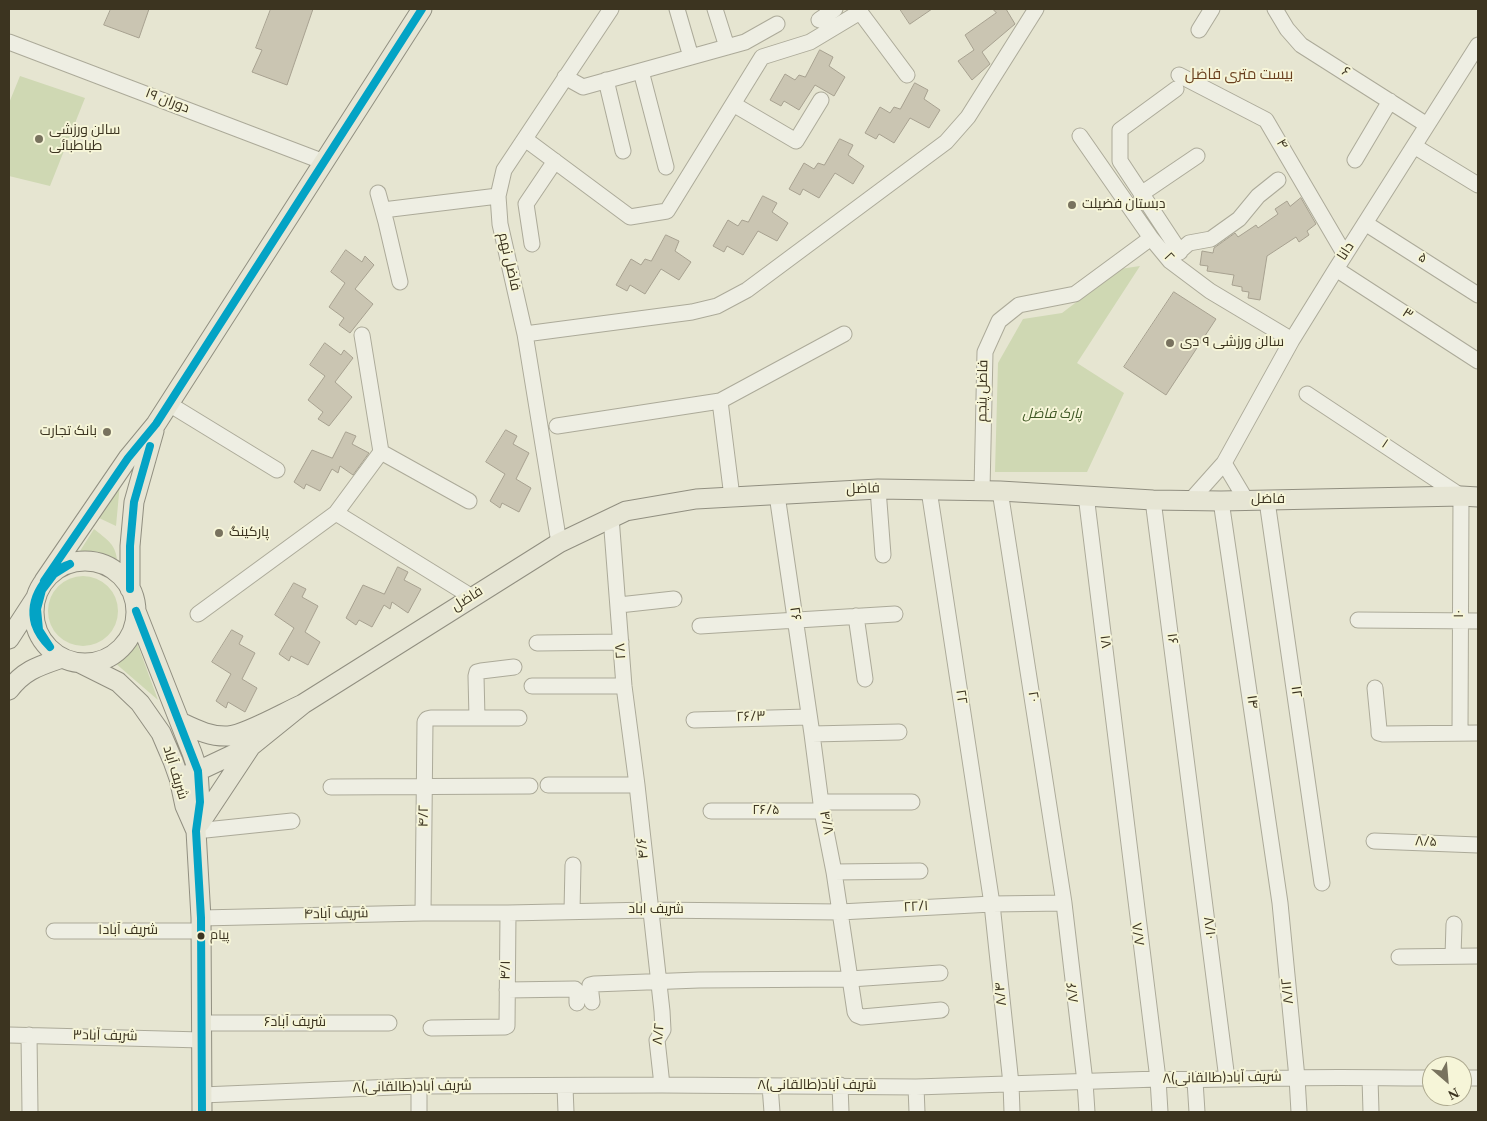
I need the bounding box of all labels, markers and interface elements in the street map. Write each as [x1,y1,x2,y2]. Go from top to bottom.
street label: ۶ [1338,64,1352,82]
district label: بیست متری فاضل [1185,67,1293,85]
street label: دوران ۱۹ [143,86,191,118]
place label: سالن ورزشی طباطبائی [49,123,120,156]
marker: سالن ورزشی طباطبائی [33,133,45,145]
street label: ۴ [1271,137,1291,153]
place label: دبستان فضیلت [1082,197,1165,213]
marker: دبستان فضیلت [1066,199,1078,211]
street label: فاضل نهم [493,231,523,293]
street label: دانا [1335,240,1359,264]
street label: ۲ [1159,250,1177,266]
street label: ۵ [1414,250,1430,268]
street label: ۳ [1398,305,1416,325]
place label: سالن ورزشی ۹ دی [1180,335,1284,351]
marker: سالن ورزشی ۹ دی [1164,337,1176,349]
street label: فاضل پنجم [975,360,993,422]
park label: پارک فاضل [1022,407,1082,423]
place label: بانک تجارت [40,424,97,440]
marker: بانک تجارت [101,426,113,438]
street label: ۱ [1378,437,1390,453]
street label: فاضل [846,481,880,499]
street label: فاضل [1251,492,1285,508]
place label: پارکینگ [229,525,269,541]
marker: پارکینگ [213,527,225,539]
street label: فاضل [449,584,487,616]
street label: ۲۶ [785,606,803,622]
street label: ۱۰ [1452,610,1468,618]
street label: ۱۶ [1162,633,1180,645]
street label: ۱۸ [1095,634,1113,650]
street label: ۲۸ [613,642,631,660]
street label: ۱۲ [1286,685,1304,699]
street label: ۲۲ [951,688,969,706]
street label: ۲۰ [1023,690,1041,704]
street label: ۱۴ [1242,694,1260,710]
street label: ۲۶/۳ [736,709,766,727]
street label: شریف آباد [158,744,190,802]
street label: ۲۶/۵ [752,803,780,819]
street label: ۴/۲ [416,805,434,827]
street label: ۴/۸ [814,810,836,836]
street label: ۸/۵ [1415,834,1437,852]
street label: ۴/۶ [635,836,653,860]
street label: ۲۲/۱ [903,899,929,917]
street label: شریف اباد [628,902,684,918]
street label: ۴شریف آباد [303,906,369,924]
street label: ۸/۱۰ [1198,916,1218,940]
street label: ۸/۸ [1130,921,1150,947]
street label: شریف آباد۱ [98,923,158,939]
place label: پیام [210,928,229,944]
marker: پیام [196,931,206,941]
street label: ۴/۱ [498,960,516,980]
street label: ۸/۱۲ [1279,977,1299,1005]
street label: ۸/۶ [1064,980,1084,1004]
street label: ۸/۴ [992,981,1012,1007]
street label: شریف آباد۶ [264,1015,326,1031]
street label: ۸/۲ [651,1022,669,1046]
street label: شریف آباد۳ [72,1028,138,1046]
north arrow [1422,1056,1472,1106]
street label: ۸شریف آباد(طالقانی) [1162,1070,1282,1088]
street label: ۸شریف آباد(طالقانی) [757,1078,877,1094]
street label: ۸شریف آباد(طالقانی) [352,1079,472,1097]
text: N [1446,1085,1461,1103]

